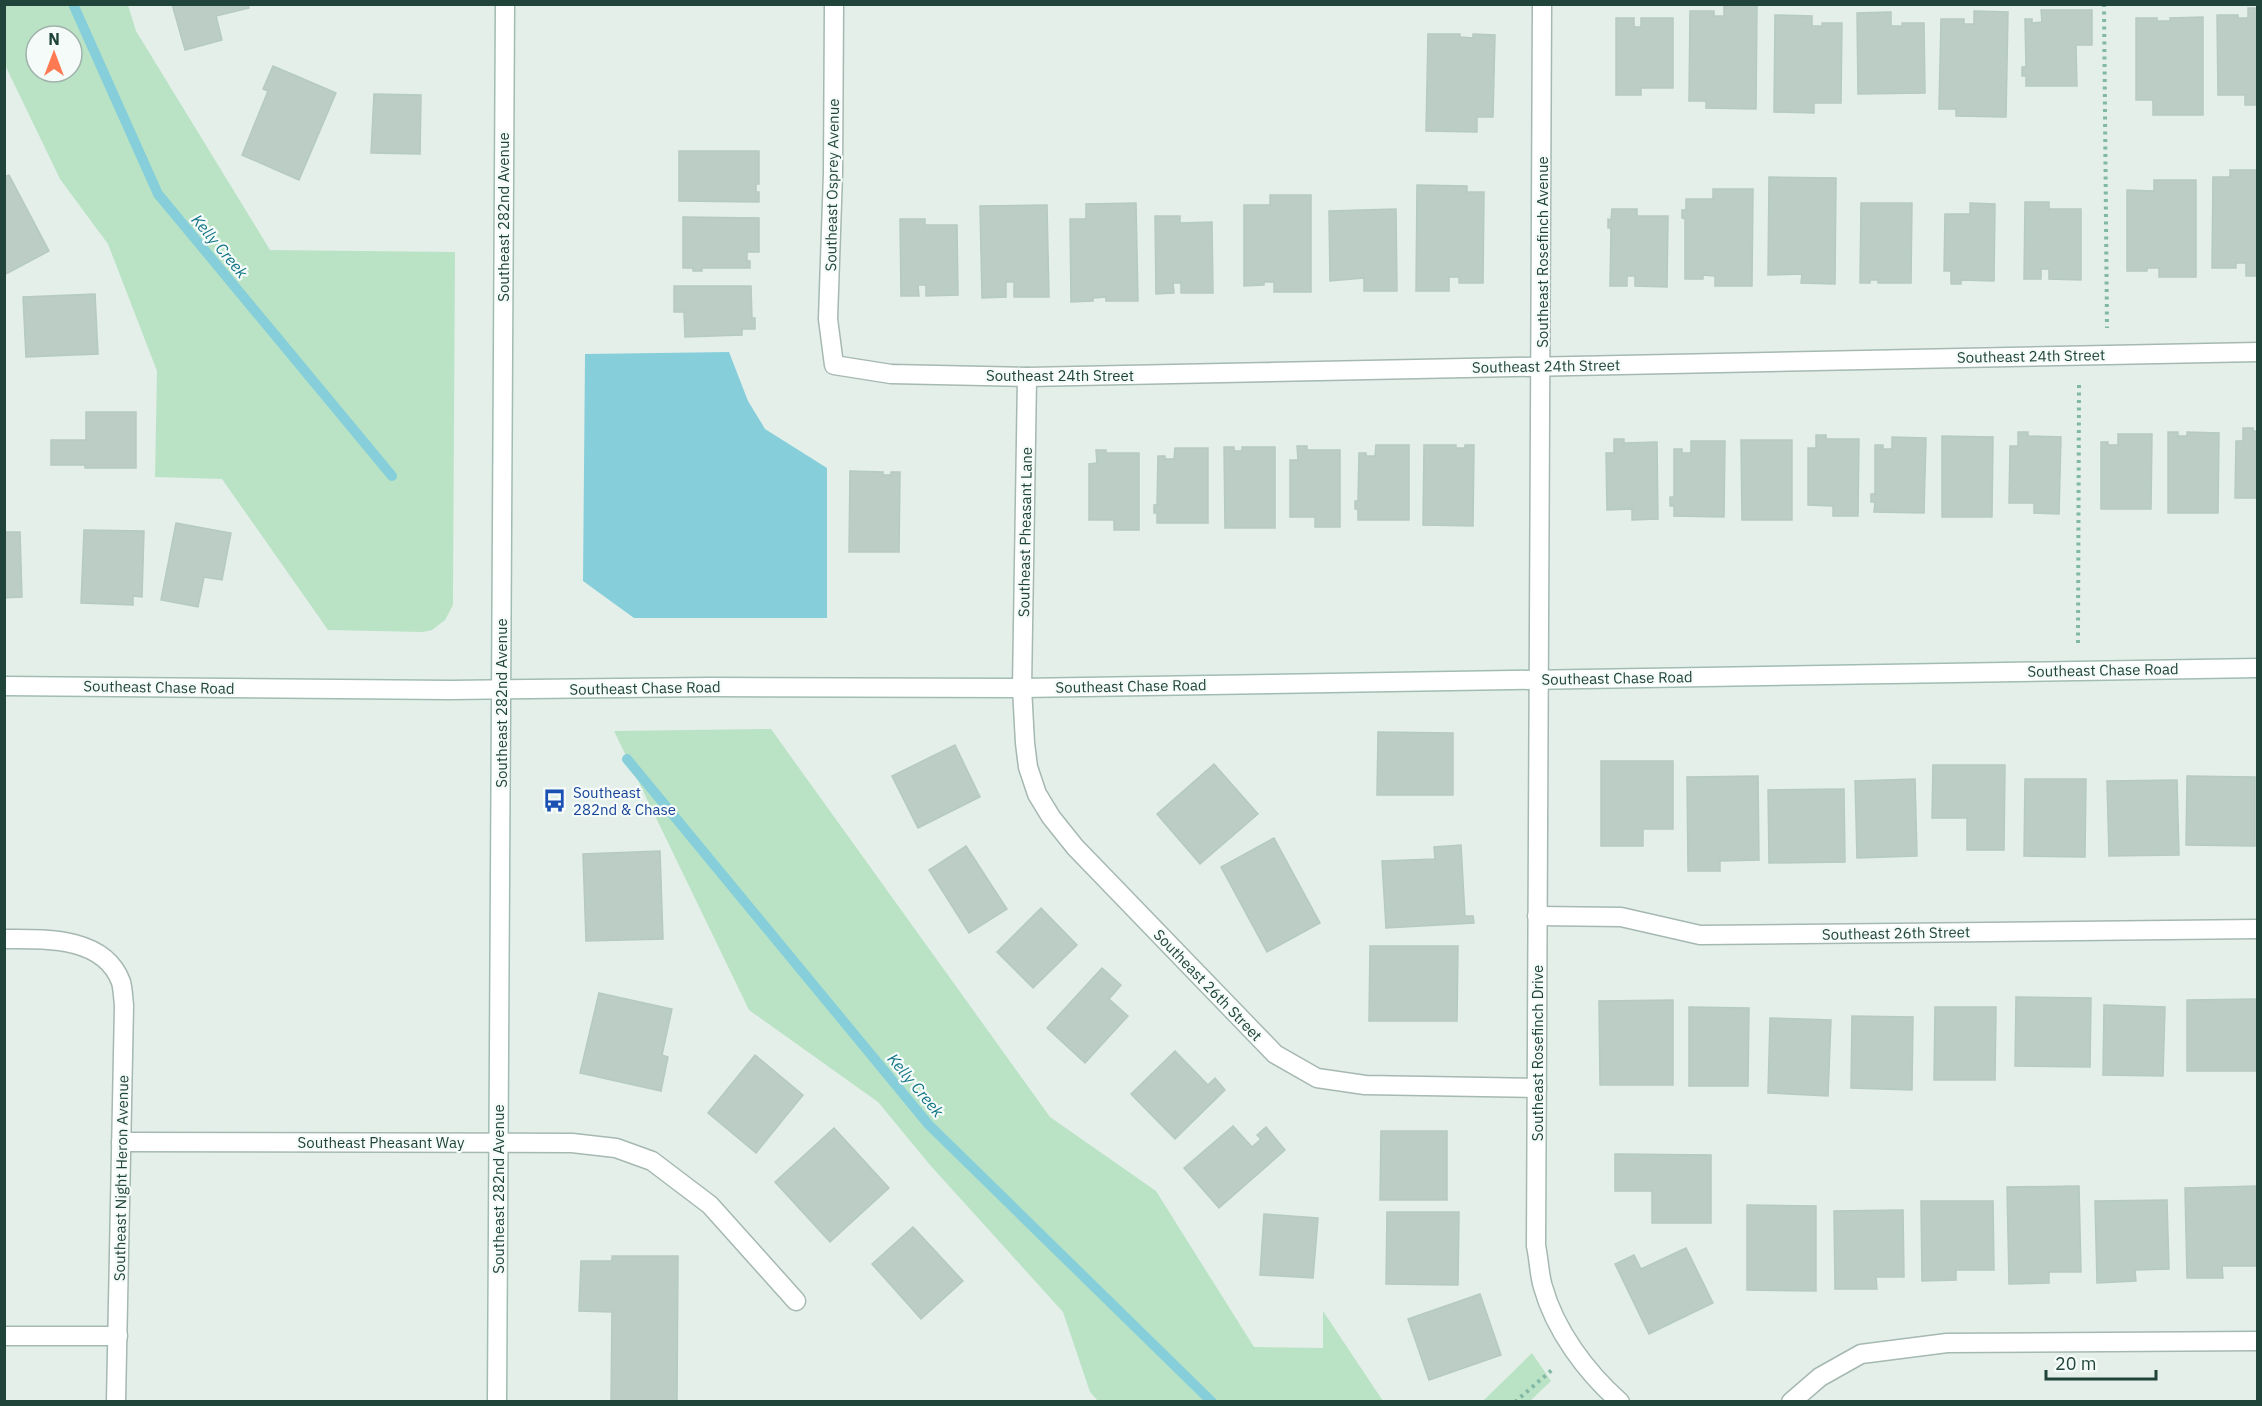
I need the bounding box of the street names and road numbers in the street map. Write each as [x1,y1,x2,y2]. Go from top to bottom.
street label: Southeast Osprey Avenue [821,98,843,272]
street label: Southeast 282nd Avenue [494,132,513,302]
street label: Southeast Rosefinch Avenue [1533,156,1552,348]
street label: Southeast 24th Street [1957,345,2105,367]
street label: Southeast 24th Street [1472,355,1620,377]
street label: Southeast 24th Street [986,366,1134,385]
street label: Southeast Pheasant Lane [1014,447,1036,617]
street label: Southeast 282nd Avenue [492,618,511,788]
street label: Southeast Chase Road [2027,659,2179,681]
street label: Southeast Chase Road [1541,667,1693,689]
street label: Southeast Chase Road [1055,675,1207,697]
street label: Southeast Chase Road [83,676,235,698]
street label: Southeast Chase Road [569,677,721,699]
street label: Southeast 26th Street [1822,922,1970,944]
street label: Southeast 26th Street [1150,925,1266,1045]
street label: Southeast Rosefinch Drive [1528,965,1547,1141]
street label: Southeast Night Heron Avenue [110,1075,132,1281]
street label: Southeast 282nd Avenue [489,1104,508,1274]
street label: Southeast Pheasant Way [298,1133,465,1152]

